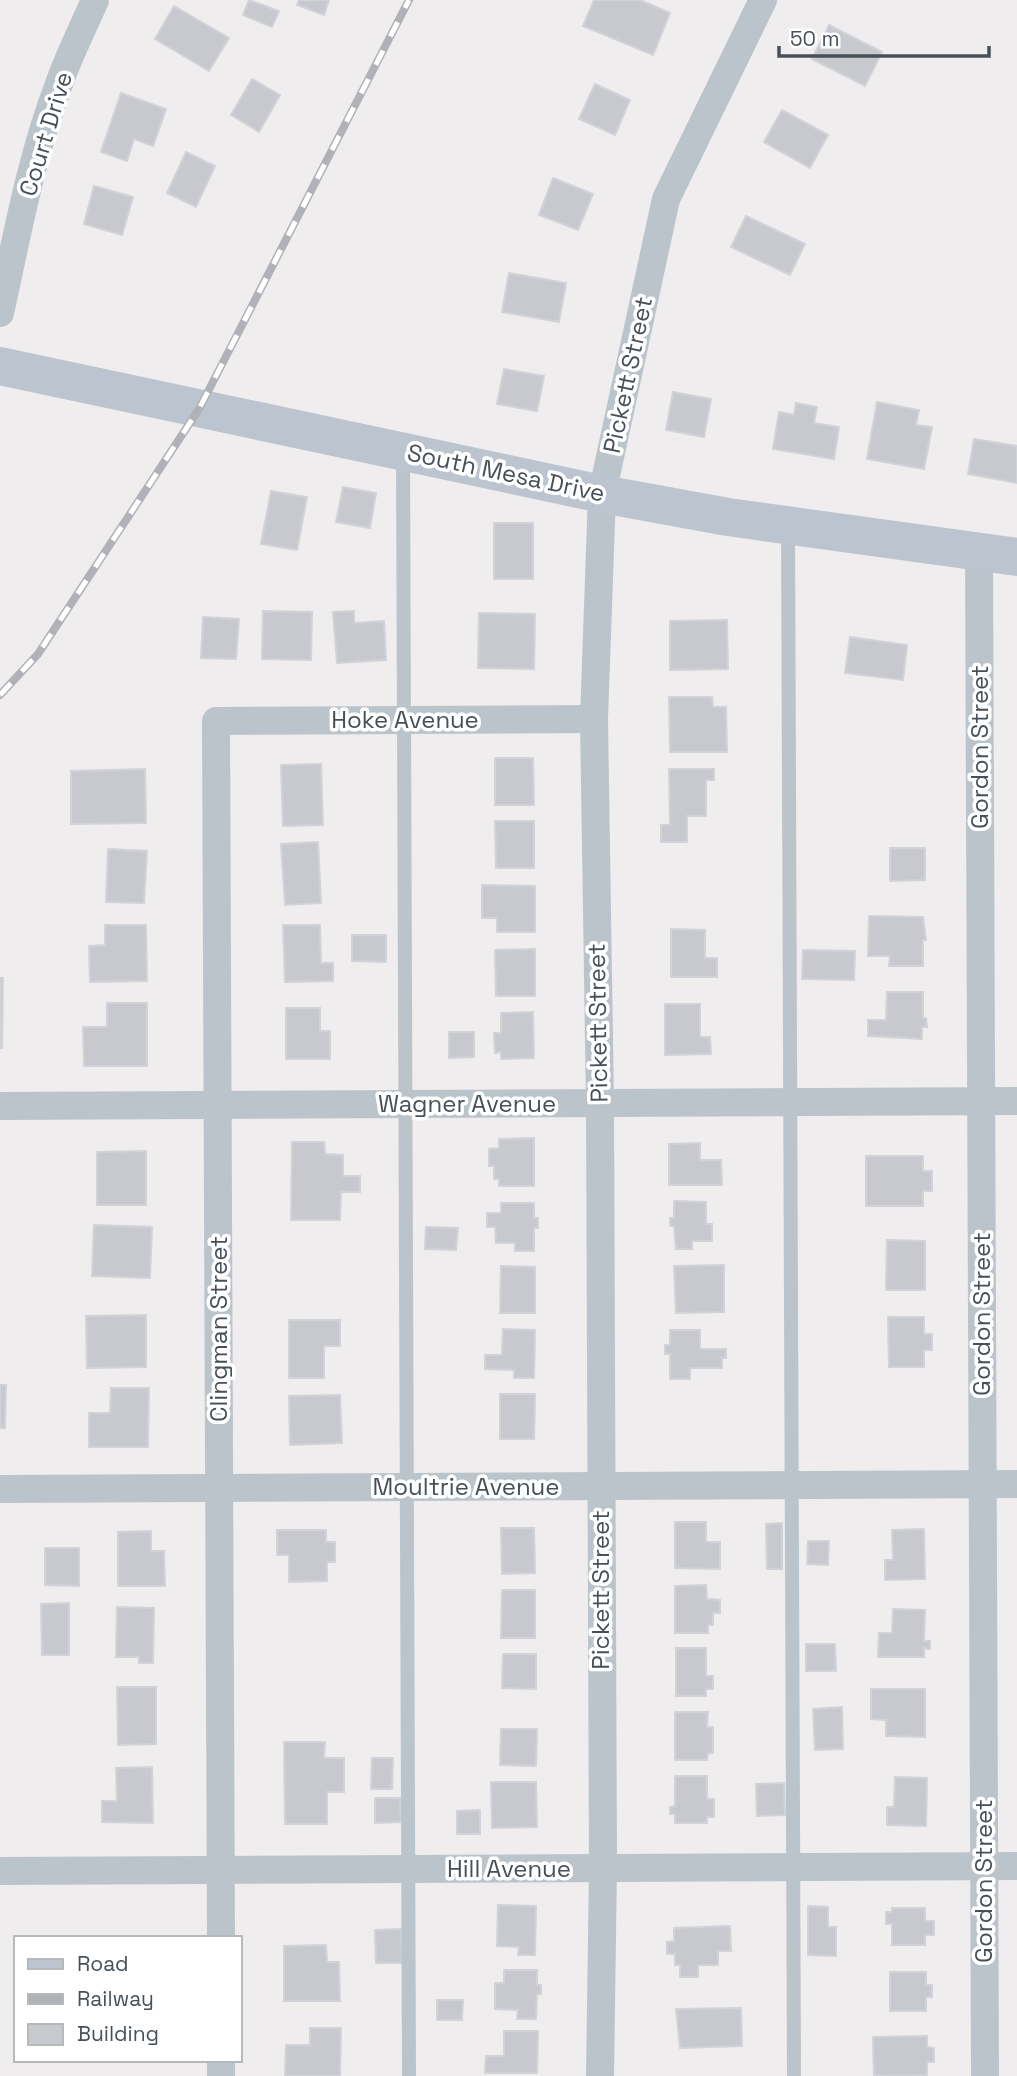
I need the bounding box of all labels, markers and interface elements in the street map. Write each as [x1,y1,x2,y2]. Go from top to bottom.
scale bar [779,14,989,58]
text: 50 m [790,25,840,52]
street label: Court Drive [12,68,79,200]
street label: Pickett Street [596,294,659,456]
street label: South Mesa Drive [405,436,608,509]
street label: Gordon Street [964,665,995,829]
street label: Hoke Avenue [331,704,479,735]
street label: Pickett Street [581,943,614,1103]
street label: Wagner Avenue [378,1088,556,1119]
street label: Gordon Street [966,1232,997,1396]
street label: Clingman Street [203,1236,234,1422]
street label: Moultrie Avenue [373,1471,559,1502]
street label: Pickett Street [585,1510,616,1670]
street label: Gordon Street [968,1799,999,1963]
street label: Hill Avenue [447,1853,571,1884]
legend [14,1936,242,2062]
text: Road [77,1950,129,1977]
text: Railway [77,1985,154,2012]
text: Building [77,2020,159,2047]

